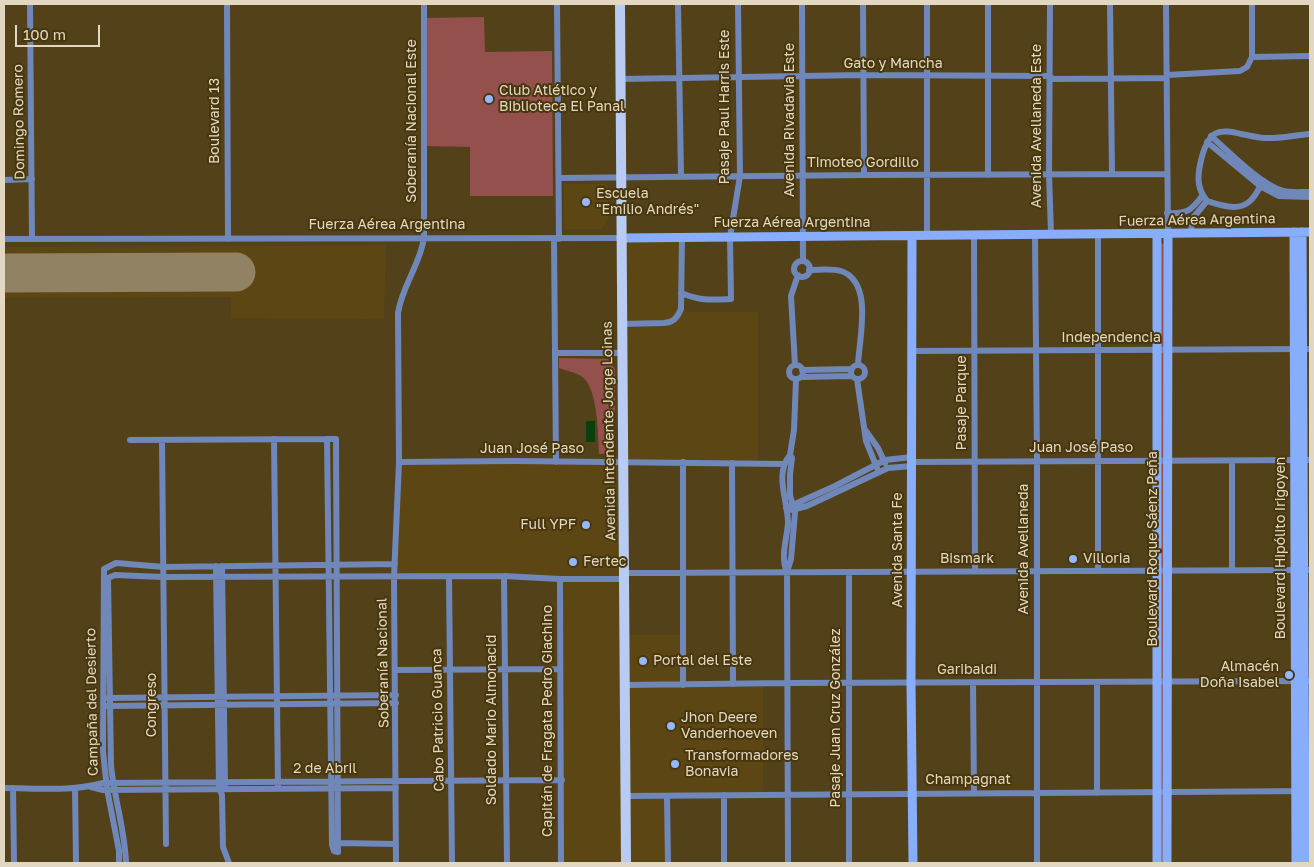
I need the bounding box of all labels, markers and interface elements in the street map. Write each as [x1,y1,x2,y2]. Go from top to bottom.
scale bar [18,15,102,47]
text: 100 m [23,25,66,43]
street label: Pasaje Paul Harris Este [717,30,733,184]
street label: Soberanía Nacional Este [404,39,420,203]
street label: Avenida Rivadavia Este [782,43,798,197]
street label: Avenida Avellaneda Este [1029,44,1045,208]
street label: Gato y Mancha [843,56,943,72]
street label: Domingo Romero [10,64,28,180]
street label: Boulevard 13 [207,78,223,164]
place label: Club Atlético y Biblioteca El Panal [499,83,625,115]
marker: Club Atlético y Biblioteca El Panal [483,93,495,105]
street label: Timoteo Gordillo [807,155,919,171]
place label: Escuela "Emilio Andrés" [596,186,699,218]
marker: Escuela "Emilio Andrés" [580,196,592,208]
street label: Fuerza Aérea Argentina [1118,210,1276,230]
street label: Fuerza Aérea Argentina [713,215,871,231]
street label: Fuerza Aérea Argentina [308,217,466,233]
street label: Avenida Intendente Jorge Loinas [599,321,619,541]
street label: Independencia [1061,330,1161,346]
street label: Pasaje Parque [954,355,970,451]
street label: Juan José Paso [1029,440,1133,456]
street label: Juan José Paso [480,441,584,457]
street label: Boulevard Roque Sáenz Peña [1145,451,1161,647]
street label: Boulevard Hipólito Irigoyen [1273,457,1289,639]
street label: Avenida Avellaneda [1016,484,1032,614]
street label: Avenida Santa Fe [890,492,906,608]
place label: Full YPF [520,517,576,533]
marker: Full YPF [580,519,592,531]
street label: Bismark [940,551,994,567]
place label: Villoria [1083,551,1130,567]
marker: Villoria [1067,553,1079,565]
place label: Fertec [583,554,626,570]
marker: Fertec [567,556,579,568]
street label: Soberanía Nacional [373,598,393,728]
street label: Capitán de Fragata Pedro Giachino [540,605,556,837]
street label: Campaña del Desierto [82,628,102,776]
street label: Pasaje Juan Cruz González [828,628,844,808]
street label: Soldado Mario Almonacid [484,635,500,805]
street label: Cabo Patricio Guanca [428,648,448,792]
place label: Portal del Este [653,653,752,669]
marker: Portal del Este [637,655,649,667]
place label: Almacén Doña Isabel [1200,659,1279,692]
street label: Garibaldi [937,662,997,678]
marker: Almacén Doña Isabel [1283,669,1295,681]
street label: Congreso [144,673,160,737]
place label: Jhon Deere Vanderhoeven [681,710,777,742]
marker: Jhon Deere Vanderhoeven [665,720,677,732]
place label: Transformadores Bonavia [685,748,799,780]
marker: Transformadores Bonavia [669,758,681,770]
street label: 2 de Abril [293,761,357,777]
street label: Champagnat [925,772,1011,788]

